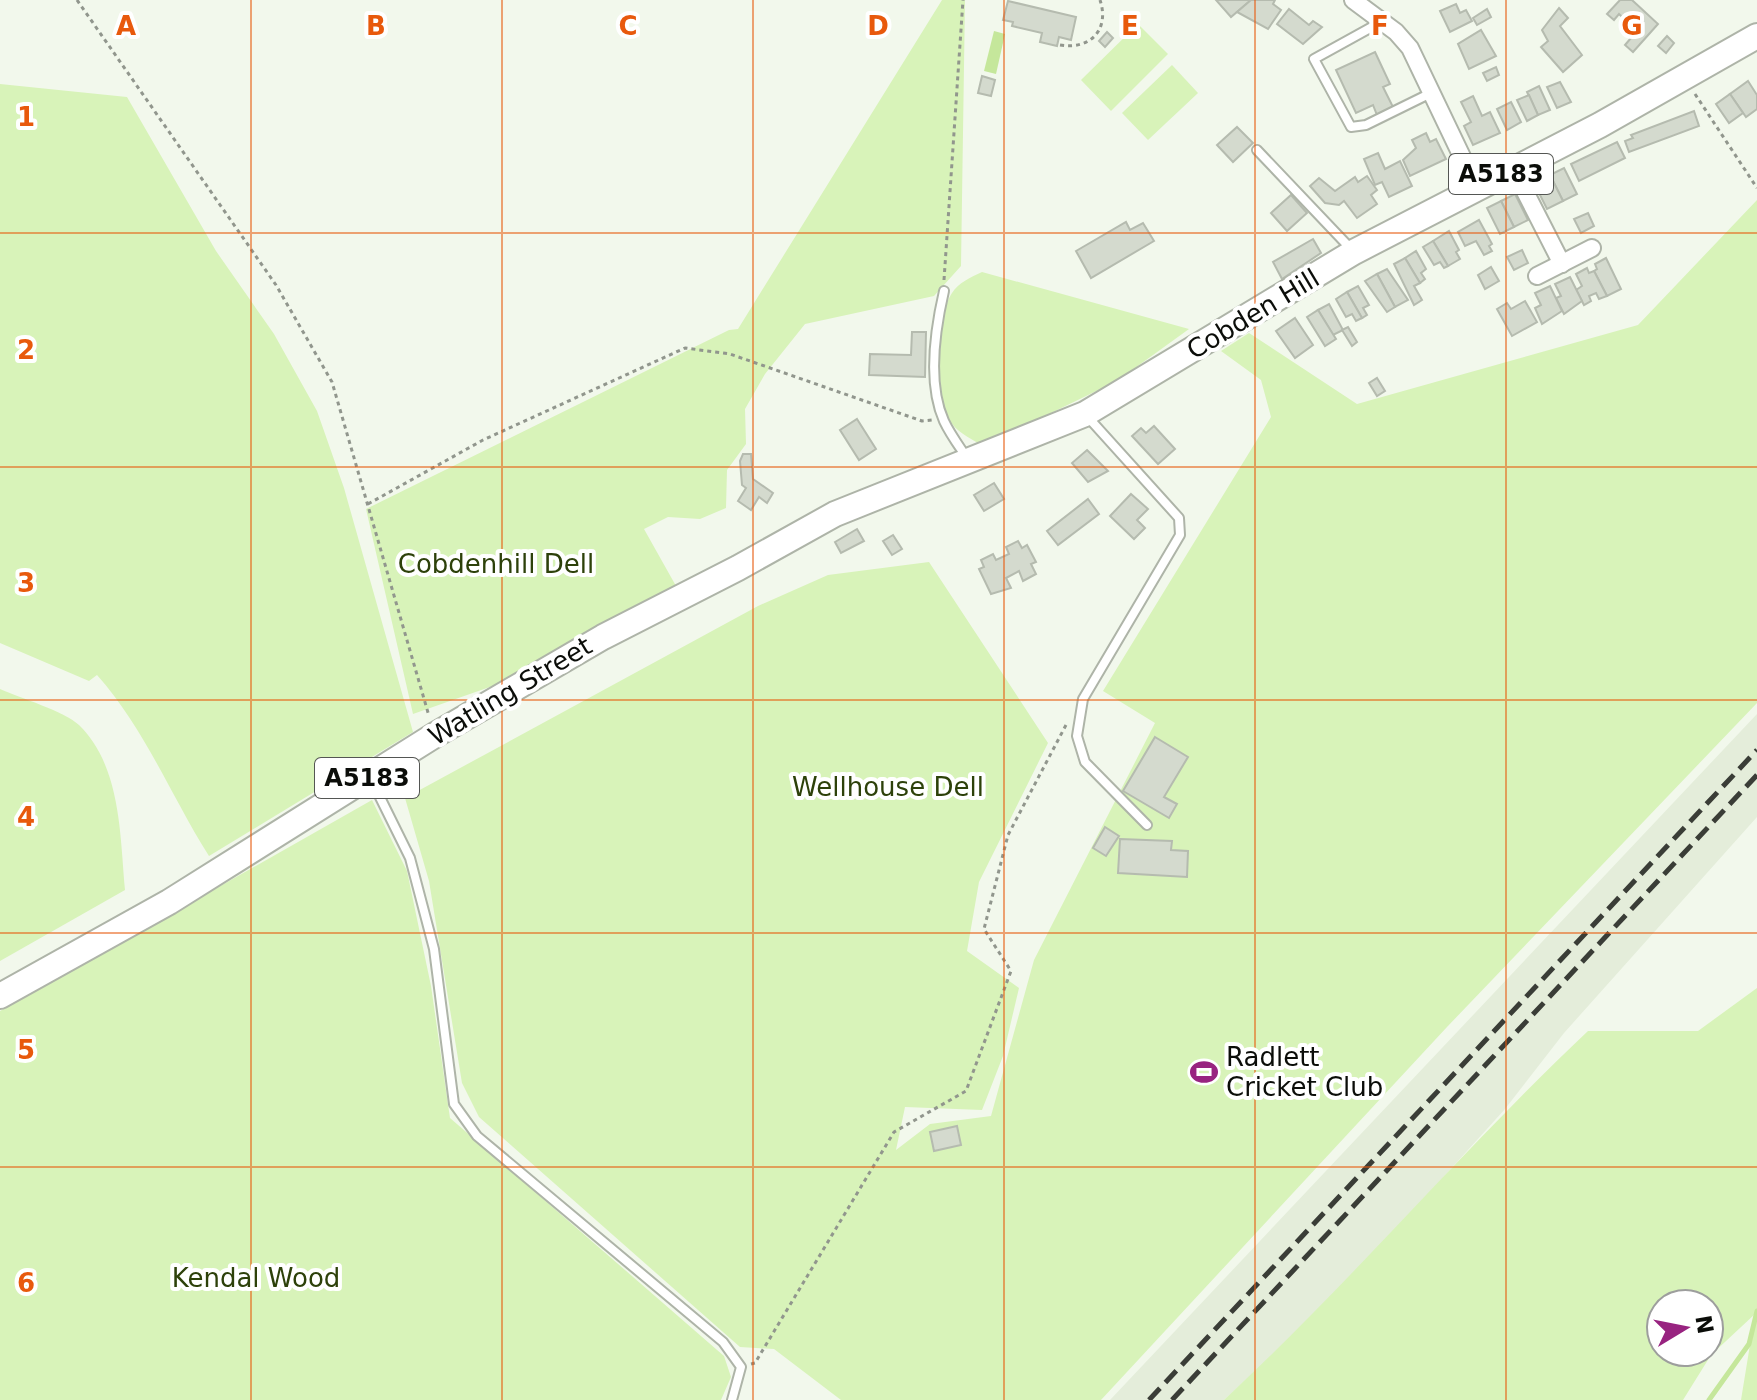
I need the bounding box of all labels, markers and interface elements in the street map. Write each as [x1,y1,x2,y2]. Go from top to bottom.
text: A [116,11,136,41]
text: B [366,11,386,41]
text: C [618,11,638,41]
text: D [867,11,889,41]
text: E [1121,11,1139,41]
text: F [1371,11,1389,41]
text: G [1621,11,1643,41]
text: 1 [17,102,35,132]
road number: A5183 [1449,154,1553,194]
street label: Cobden Hill [1181,263,1325,365]
text: 2 [17,335,35,365]
park label: Cobdenhill Dell [398,549,594,579]
text: 3 [17,568,35,598]
street label: Watling Street [423,631,597,751]
road number: A5183 [315,758,419,798]
park label: Wellhouse Dell [792,772,984,802]
text: 4 [17,802,35,832]
text: 5 [17,1035,35,1065]
place label: Radlett Cricket Club [1226,1042,1383,1102]
sports icon: Radlett Cricket Club [1189,1057,1219,1087]
park label: Kendal Wood [172,1263,340,1293]
text: 6 [17,1268,35,1298]
north arrow [1645,1288,1725,1368]
text: N [1690,1313,1718,1336]

